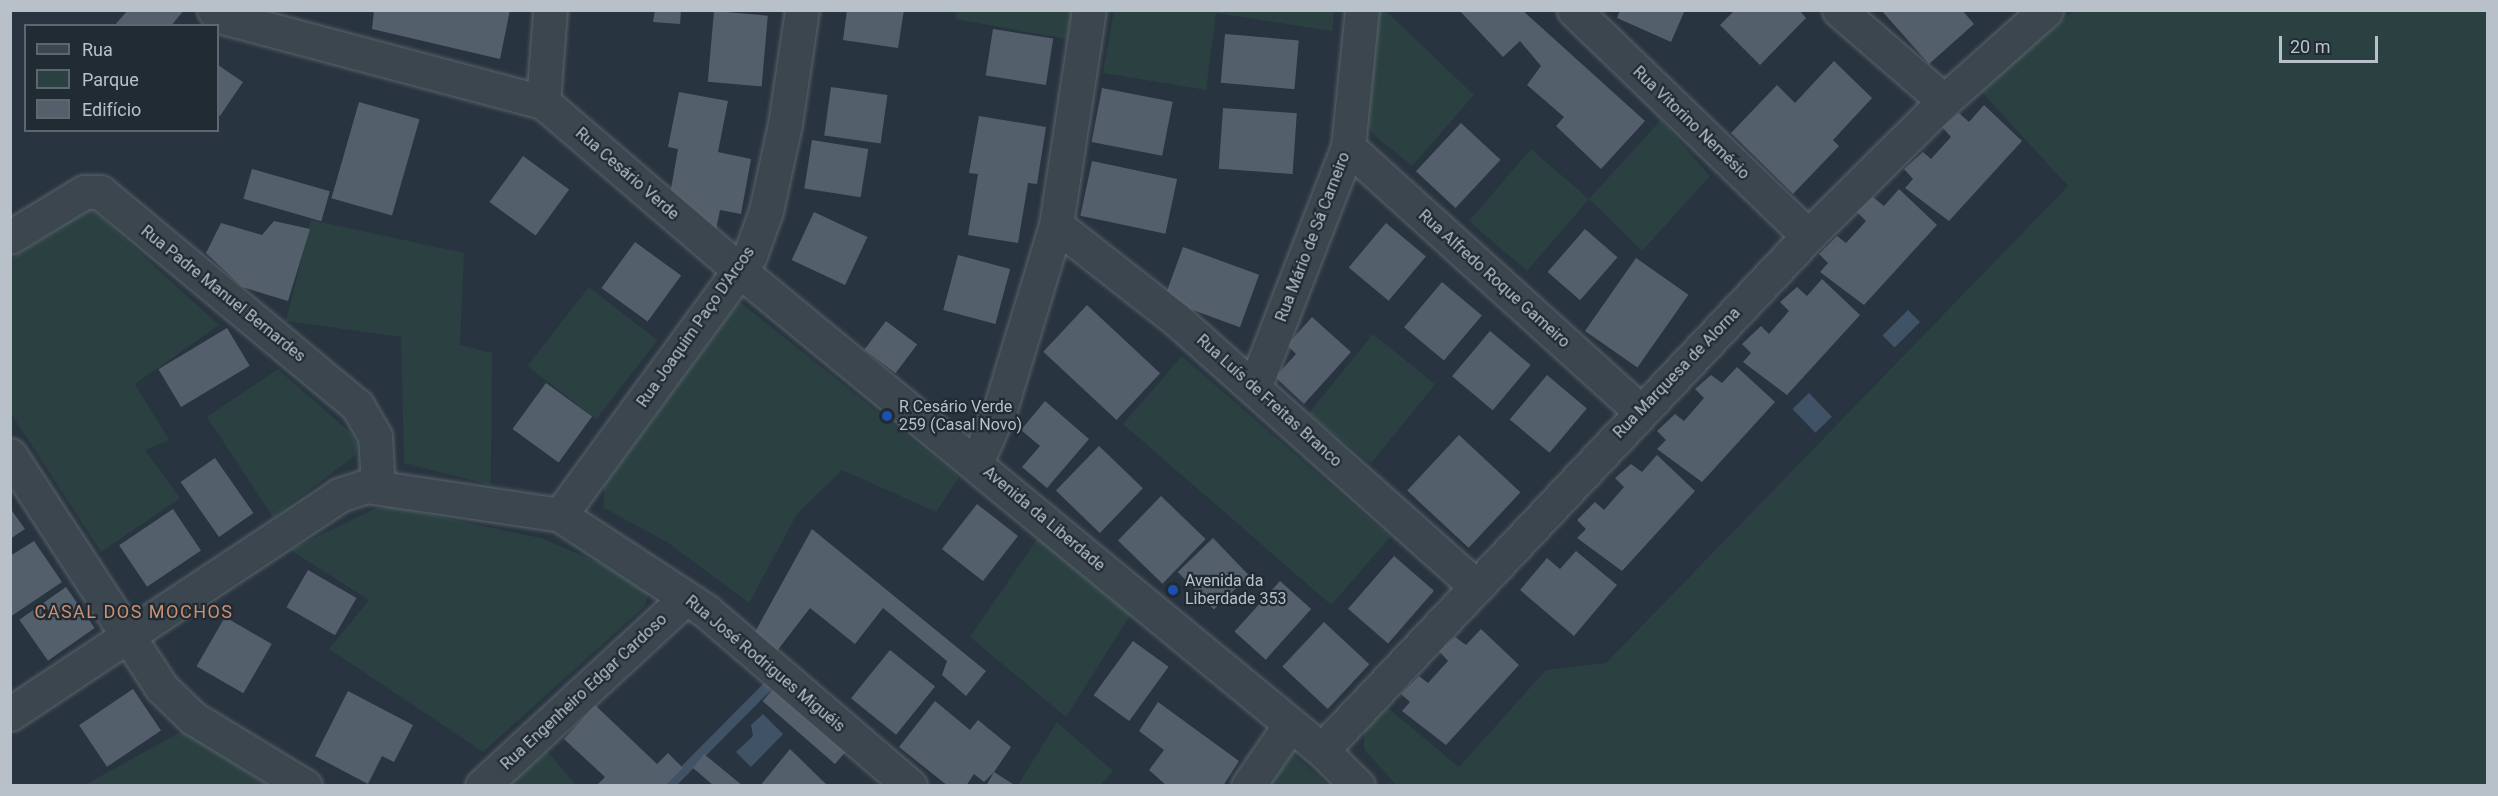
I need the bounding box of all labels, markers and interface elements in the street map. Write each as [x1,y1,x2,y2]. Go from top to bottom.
legend [24,24,219,132]
scale bar [2282,24,2381,62]
text: 20 m [2290,36,2330,57]
text: Rua [82,39,113,60]
street label: Rua Vitorino Nemésio [1629,62,1753,184]
text: Parque [82,69,139,90]
text: Edifício [82,99,141,120]
street label: Rua Cesário Verde [571,124,683,224]
street label: Rua Mário de Sá Carneiro [1272,149,1354,325]
street label: Rua Alfredo Roque Gameiro [1414,206,1574,352]
street label: Rua Padre Manuel Bernardes [137,222,309,366]
street label: Rua Joaquim Paço D'Arcos [633,243,759,411]
street label: Rua Marquesa de Alorna [1609,304,1745,442]
street label: Rua Luís de Freitas Branco [1192,331,1346,471]
place label: R Cesário Verde 259 (Casal Novo) [899,397,1022,435]
marker: R Cesário Verde 259 (Casal Novo) [880,409,894,423]
street label: Avenida da Liberdade [979,463,1109,575]
place label: Avenida da Liberdade 353 [1185,571,1286,609]
marker: Avenida da Liberdade 353 [1166,583,1180,597]
street label: Rua José Rodrigues Miguéis [681,592,849,736]
district label: CASAL DOS MOCHOS [34,601,234,623]
street label: Rua Engenheiro Edgar Cardoso [497,610,671,774]

